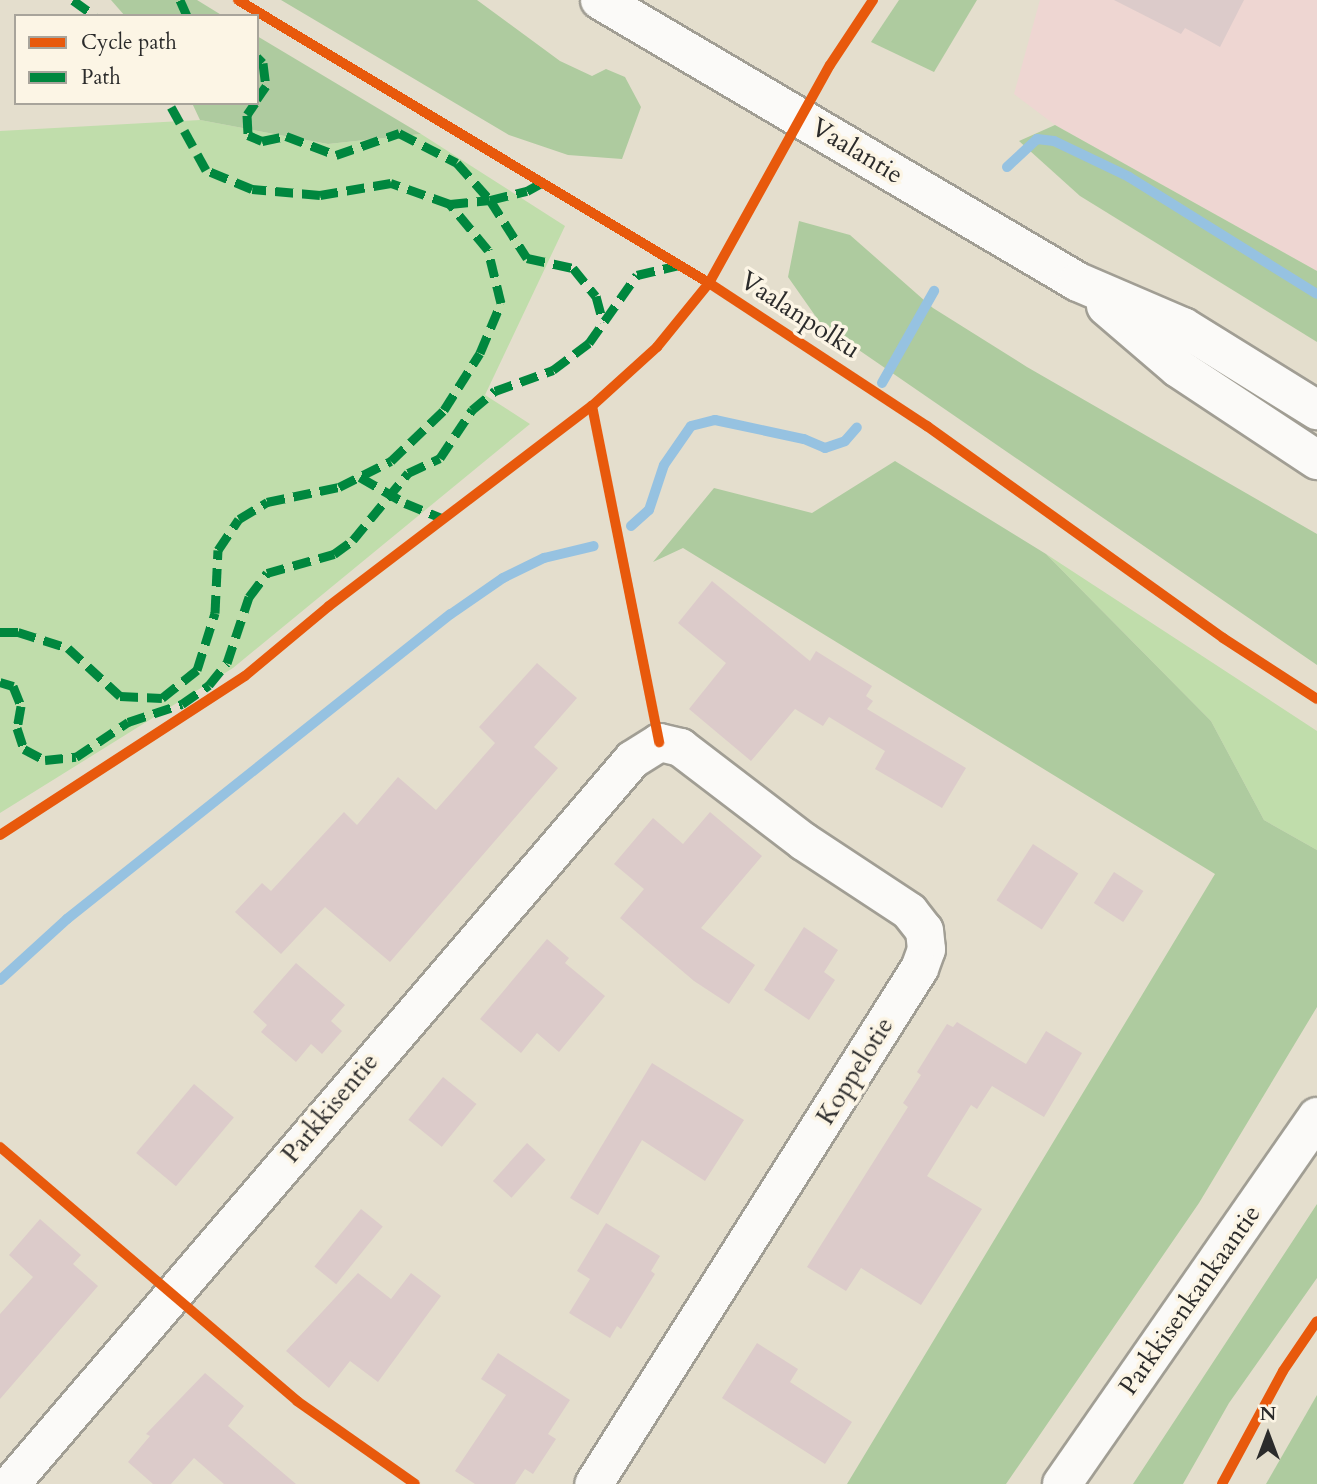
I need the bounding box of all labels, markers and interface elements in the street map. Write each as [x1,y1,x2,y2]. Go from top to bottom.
legend [14,14,259,105]
text: Cycle path [81,28,177,57]
text: Path [81,63,121,92]
street label: Vaalantie [805,111,909,191]
street label: Vaalanpolku [734,265,866,365]
street label: Koppelotie [810,1011,900,1131]
street label: Parkkisentie [275,1047,385,1169]
street label: Parkkisenkankaantie [1113,1199,1267,1401]
north arrow [1233,1400,1303,1470]
text: N [1260,1401,1276,1427]

